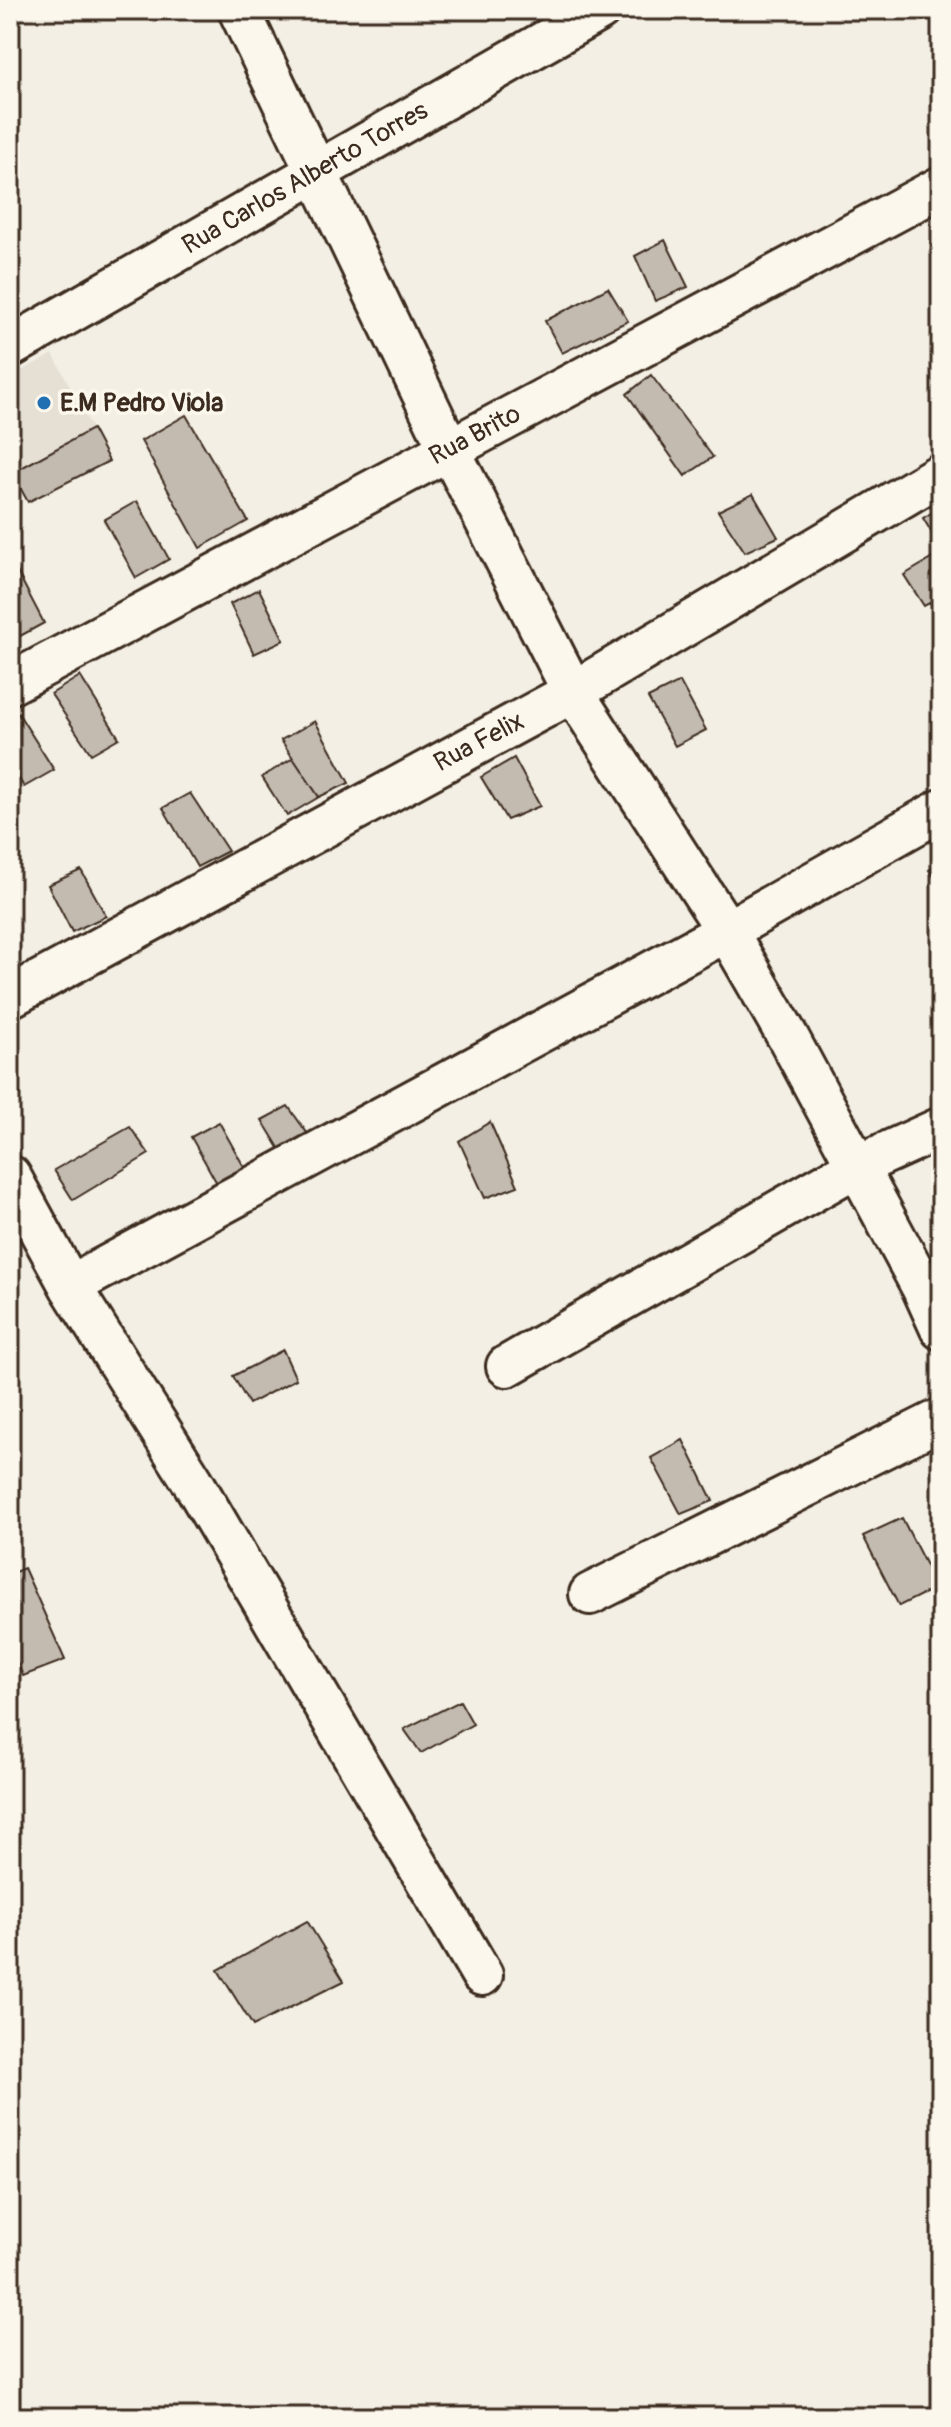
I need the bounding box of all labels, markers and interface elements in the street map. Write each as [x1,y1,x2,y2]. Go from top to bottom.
street label: Rua Carlos Alberto Torres [176,94,434,261]
place label: E.M Pedro Viola [60,387,223,419]
marker: E.M Pedro Viola [35,394,53,412]
street label: Rua Brito [424,398,526,472]
street label: Rua Felix [428,705,530,779]

